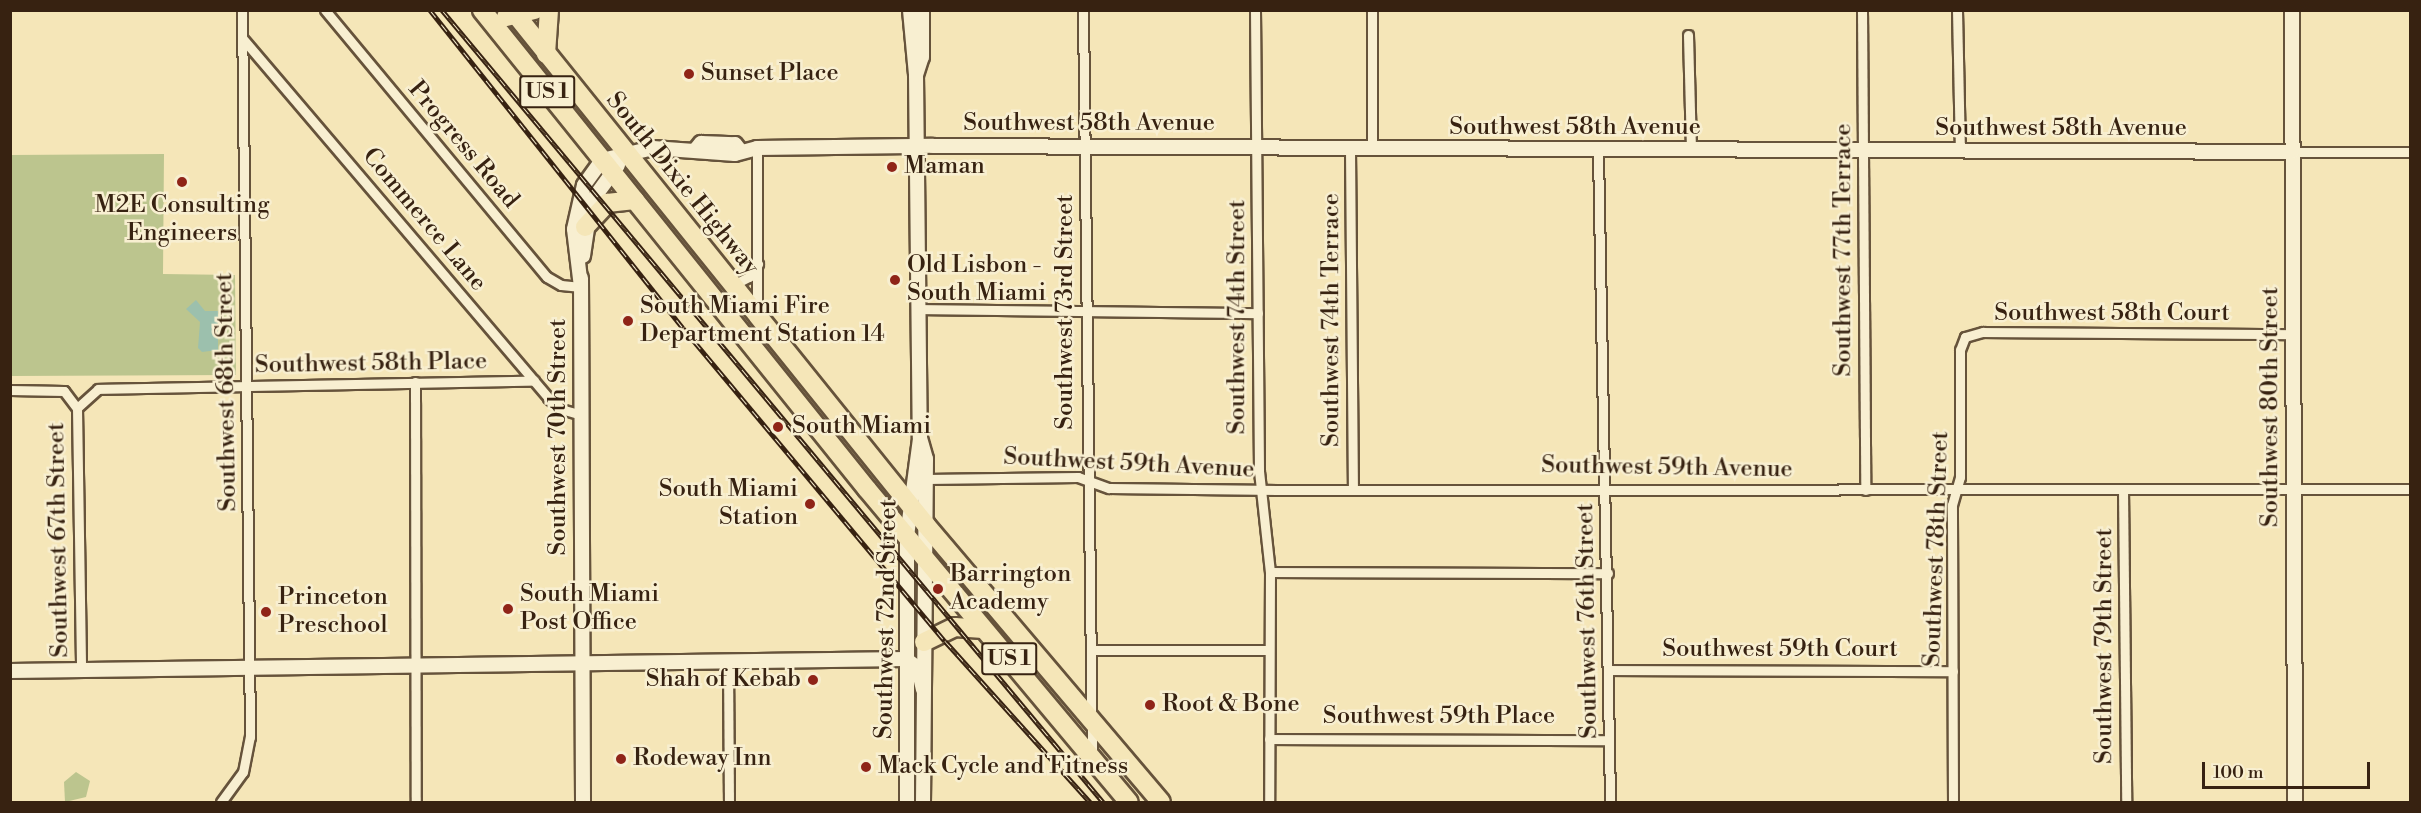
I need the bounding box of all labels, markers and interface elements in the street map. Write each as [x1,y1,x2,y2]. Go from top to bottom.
place label: Sunset Place [701,60,839,88]
marker: Sunset Place [682,67,696,81]
road number: US 1 [518,73,576,111]
street label: Progress Road [402,76,524,214]
street label: South Dixie Highway [599,87,765,281]
street label: Southwest 58th Avenue [963,110,1215,138]
street label: Southwest 58th Avenue [1449,114,1701,142]
street label: Southwest 58th Avenue [1935,115,2187,143]
street label: Southwest 77th Terrace [1830,123,1858,377]
street label: Commerce Lane [356,143,492,297]
place label: Maman [904,153,985,181]
marker: Maman [885,160,899,174]
marker: M2E Consulting Engineers [175,175,189,189]
place label: M2E Consulting Engineers [94,192,270,248]
street label: Southwest 74th Terrace [1318,193,1346,447]
street label: Southwest 73rd Street [1052,194,1080,430]
street label: Southwest 74th Street [1224,200,1252,434]
place label: Old Lisbon - South Miami [907,252,1046,308]
street label: Southwest 68th Street [211,272,243,512]
marker: Old Lisbon - South Miami [888,273,902,287]
street label: Southwest 80th Street [2257,287,2285,527]
place label: South Miami Fire Department Station 14 [640,293,885,349]
street label: Southwest 58th Court [1994,300,2230,328]
marker: South Miami Fire Department Station 14 [621,314,635,328]
street label: Southwest 70th Street [545,318,573,556]
street label: Southwest 58th Place [255,348,487,380]
place label: South Miami [792,413,931,441]
marker: South Miami [769,418,787,436]
street label: Southwest 67th Street [43,422,75,658]
street label: Southwest 78th Street [1918,431,1956,667]
street label: Southwest 59th Avenue [1003,443,1255,485]
street label: Southwest 59th Avenue [1541,451,1793,485]
place label: South Miami Station [659,476,798,532]
marker: South Miami Station [803,497,817,511]
street label: Southwest 72nd Street [871,499,903,739]
street label: Southwest 76th Street [1572,503,1604,739]
street label: Southwest 79th Street [2091,528,2119,764]
place label: Barrington Academy [950,561,1071,617]
place label: South Miami Post Office [520,581,659,637]
marker: Barrington Academy [931,582,945,596]
place label: Princeton Preschool [278,584,388,640]
marker: South Miami Post Office [501,602,515,616]
marker: Princeton Preschool [259,605,273,619]
street label: Southwest 59th Court [1662,636,1898,664]
road number: US 1 [980,640,1038,678]
place label: Shah of Kebab [646,666,801,694]
marker: Shah of Kebab [806,673,820,687]
place label: Root & Bone [1162,691,1300,719]
marker: Root & Bone [1143,698,1157,712]
street label: Southwest 59th Place [1323,703,1555,731]
place label: Rodeway Inn [633,745,772,773]
scale bar [2205,750,2373,788]
marker: Rodeway Inn [614,752,628,766]
place label: Mack Cycle and Fitness [878,753,1128,781]
marker: Mack Cycle and Fitness [859,760,873,774]
text: 100 m [2213,761,2264,784]

